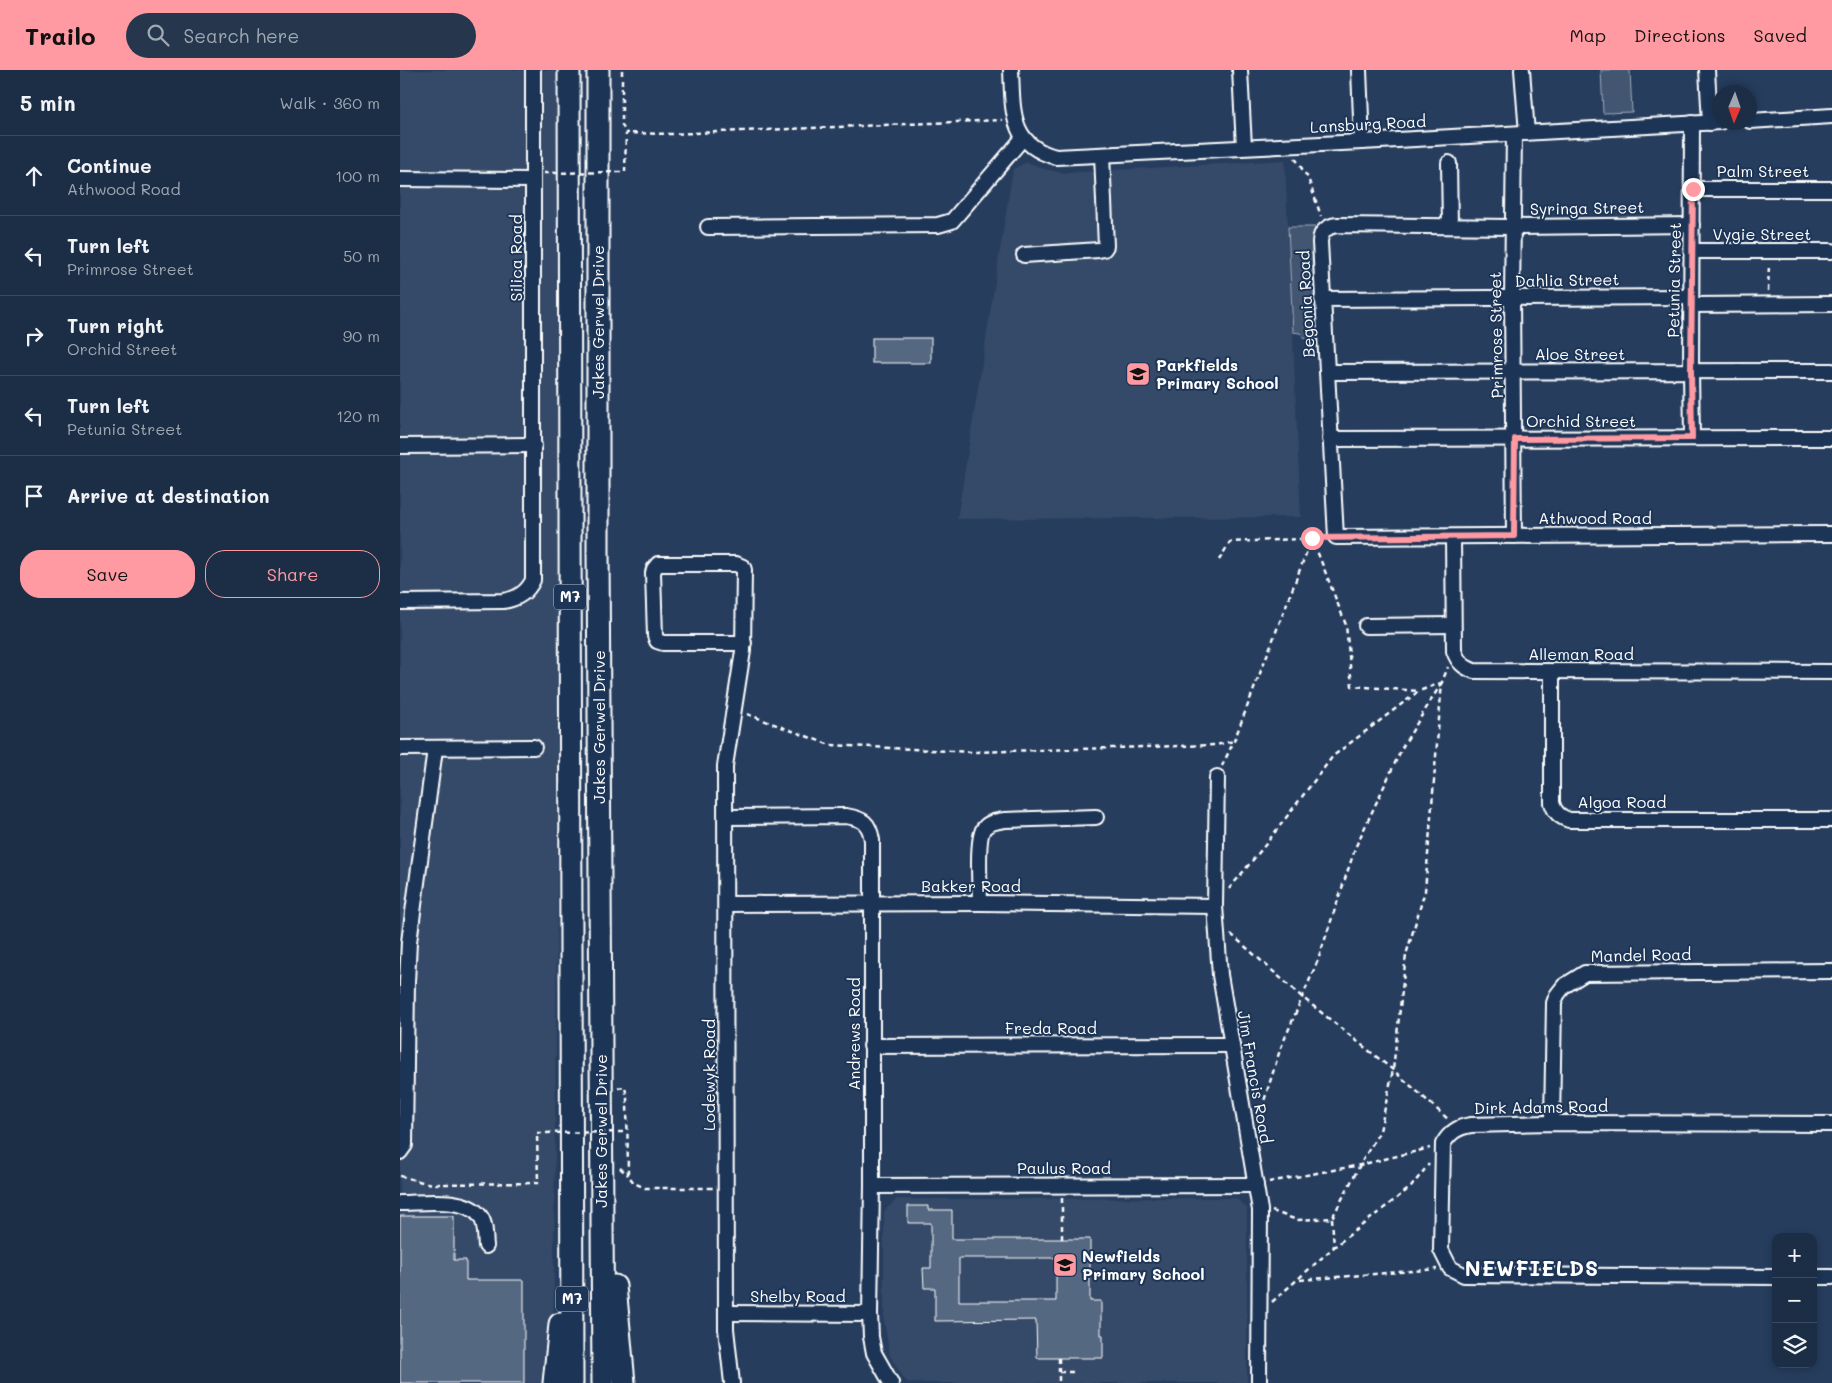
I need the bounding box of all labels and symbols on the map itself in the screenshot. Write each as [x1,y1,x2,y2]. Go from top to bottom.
north arrow [1712,85,1757,130]
street label: Lansburg Road [1309,110,1427,137]
street label: Palm Street [1717,160,1809,181]
route end [1682,178,1705,201]
street label: Syringa Street [1530,196,1644,219]
street label: Silica Road [505,214,526,302]
street label: Petunia Street [1662,222,1685,338]
street label: Vygie Street [1713,223,1811,244]
street label: Jakes Gerwel Drive [587,245,608,399]
street label: Begonia Road [1292,250,1319,358]
street label: Dahlia Street [1514,268,1620,291]
street label: Primrose Street [1484,271,1507,399]
street label: Aloe Street [1535,343,1625,364]
place label: Parkfields Primary School [1156,354,1279,393]
school or university icon: Parkfields Primary School [1125,361,1151,387]
street label: Orchid Street [1526,410,1636,431]
street label: Athwood Road [1538,507,1652,528]
route start [1301,527,1324,550]
road number: M7 [554,584,586,610]
street label: Alleman Road [1528,643,1634,664]
street label: Jakes Gerwel Drive [588,650,609,804]
street label: Algoa Road [1578,791,1666,812]
street label: Bakker Road [921,875,1021,896]
street label: Mandel Road [1591,943,1691,966]
street label: Andrews Road [843,977,864,1091]
street label: Jim Francis Road [1233,1009,1278,1145]
street label: Freda Road [1005,1017,1097,1038]
street label: Lodewyk Road [698,1019,719,1131]
street label: Jakes Gerwel Drive [590,1054,611,1208]
street label: Dirk Adams Road [1474,1095,1608,1118]
street label: Paulus Road [1017,1157,1111,1178]
place label: Newfields Primary School [1082,1245,1205,1284]
school or university icon: Newfields Primary School [1052,1252,1078,1278]
district label: NEWFIELDS [1465,1254,1599,1281]
street label: Shelby Road [750,1285,846,1306]
road number: M7 [556,1286,588,1312]

